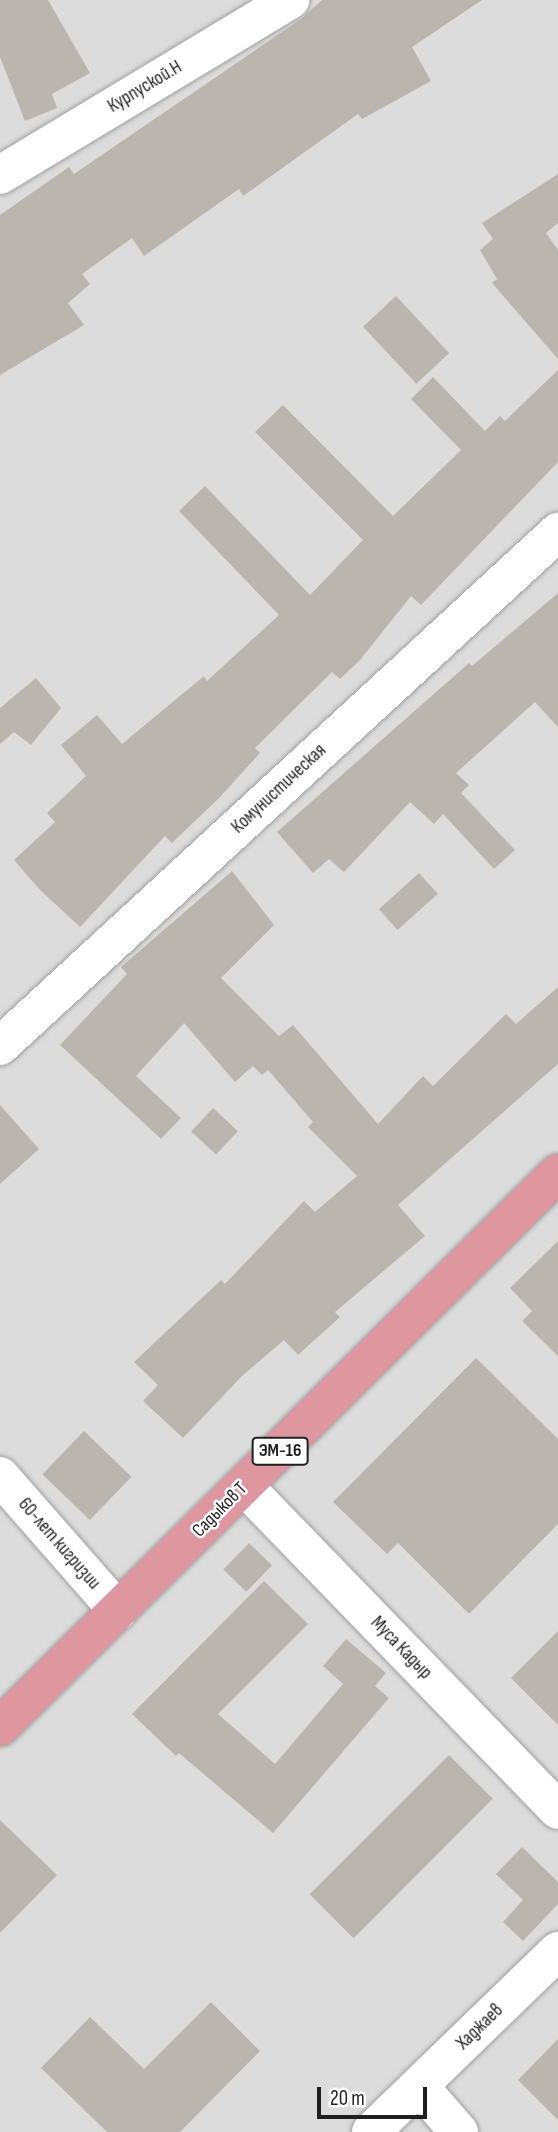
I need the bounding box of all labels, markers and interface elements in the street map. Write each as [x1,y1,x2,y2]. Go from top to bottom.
street label: Курпуской.Н [104,56,186,118]
street label: Комунистическая [227,739,331,839]
road number: ЭМ-16 [250,1436,310,1466]
street label: Садыков Т [188,1478,252,1542]
street label: 60-лет кигризии [13,1493,105,1595]
street label: Муса Кадыр [366,1612,436,1684]
street label: Хаджаев [452,1999,508,2055]
scale bar [320,2072,430,2116]
text: 20 m [330,2086,365,2111]

